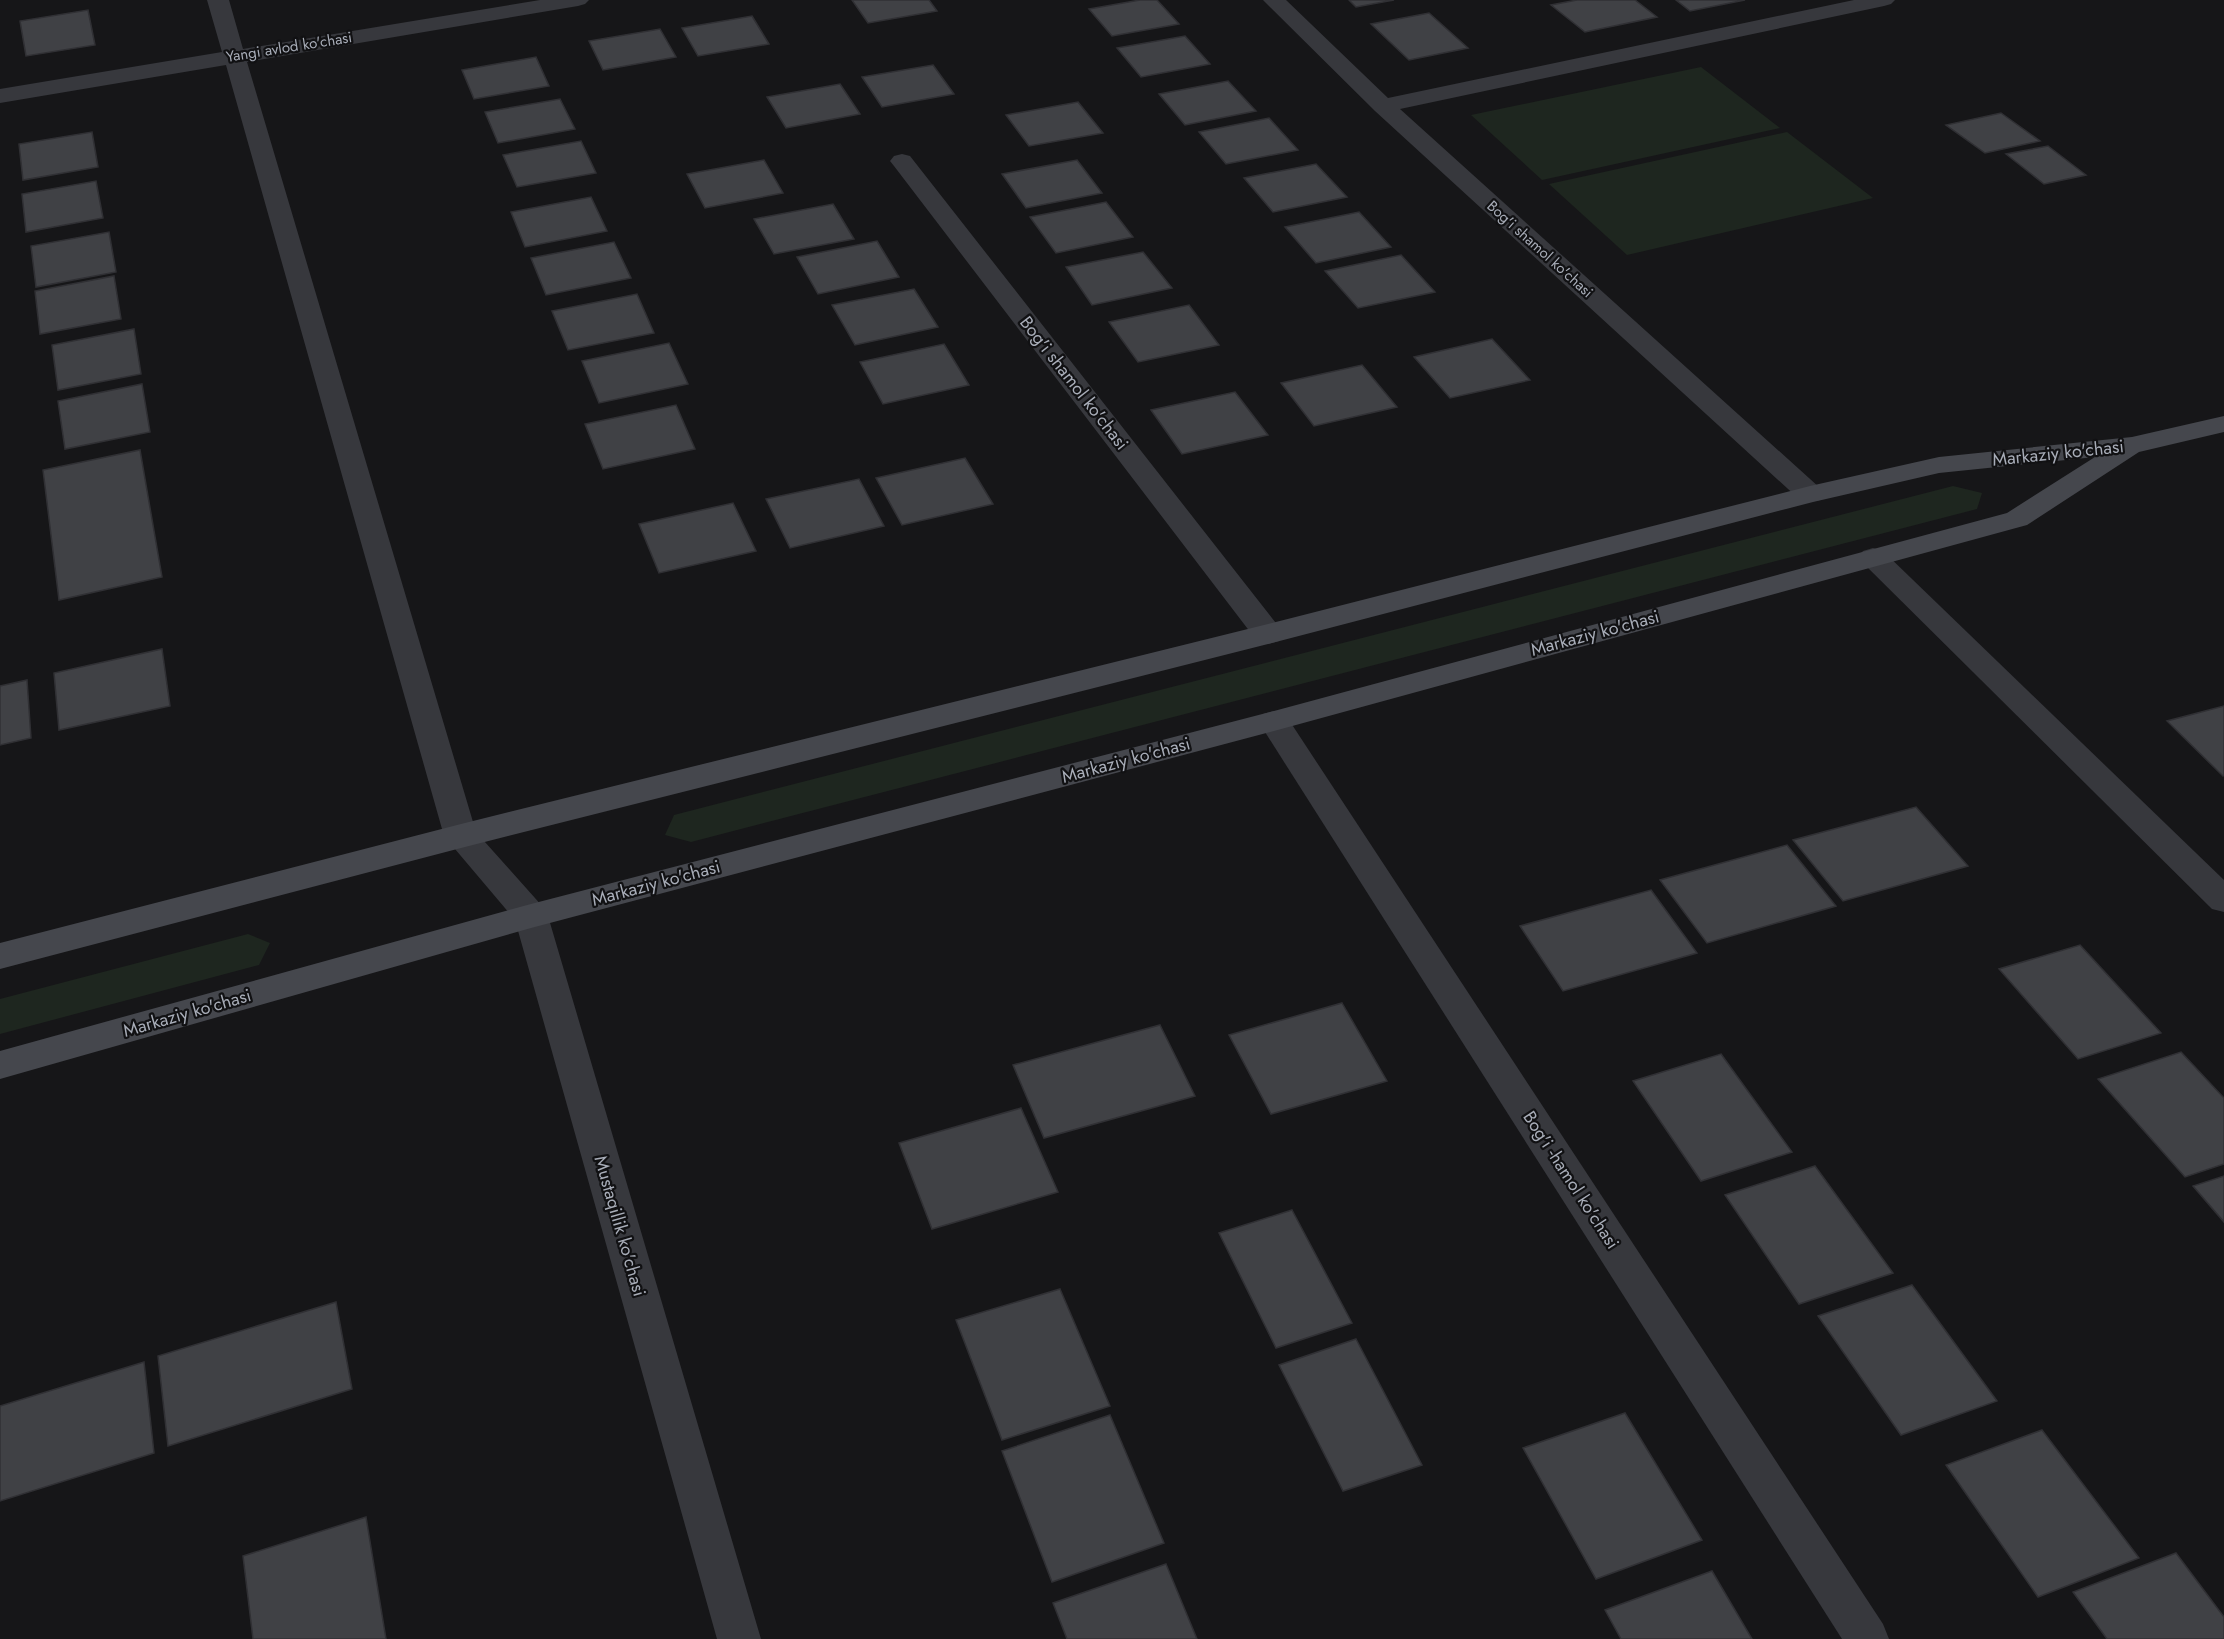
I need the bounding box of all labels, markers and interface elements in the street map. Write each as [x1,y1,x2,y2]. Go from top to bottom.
street label: Yangi avlod ko'chasi [224,26,354,68]
street label: Bog'i shamol ko'chasi [1482,195,1598,303]
street label: Bog'i shamol ko'chasi [1013,311,1135,455]
street label: Markaziy ko'chasi [1991,433,2125,473]
street label: Markaziy ko'chasi [1528,603,1662,663]
street label: Markaziy ko'chasi [1059,730,1193,790]
street label: Markaziy ko'chasi [589,853,723,913]
street label: Markaziy ko'chasi [120,982,254,1044]
street label: Bog'i -hamol ko'chasi [1517,1106,1625,1254]
street label: Mustaqillik ko'chasi [587,1153,653,1299]

